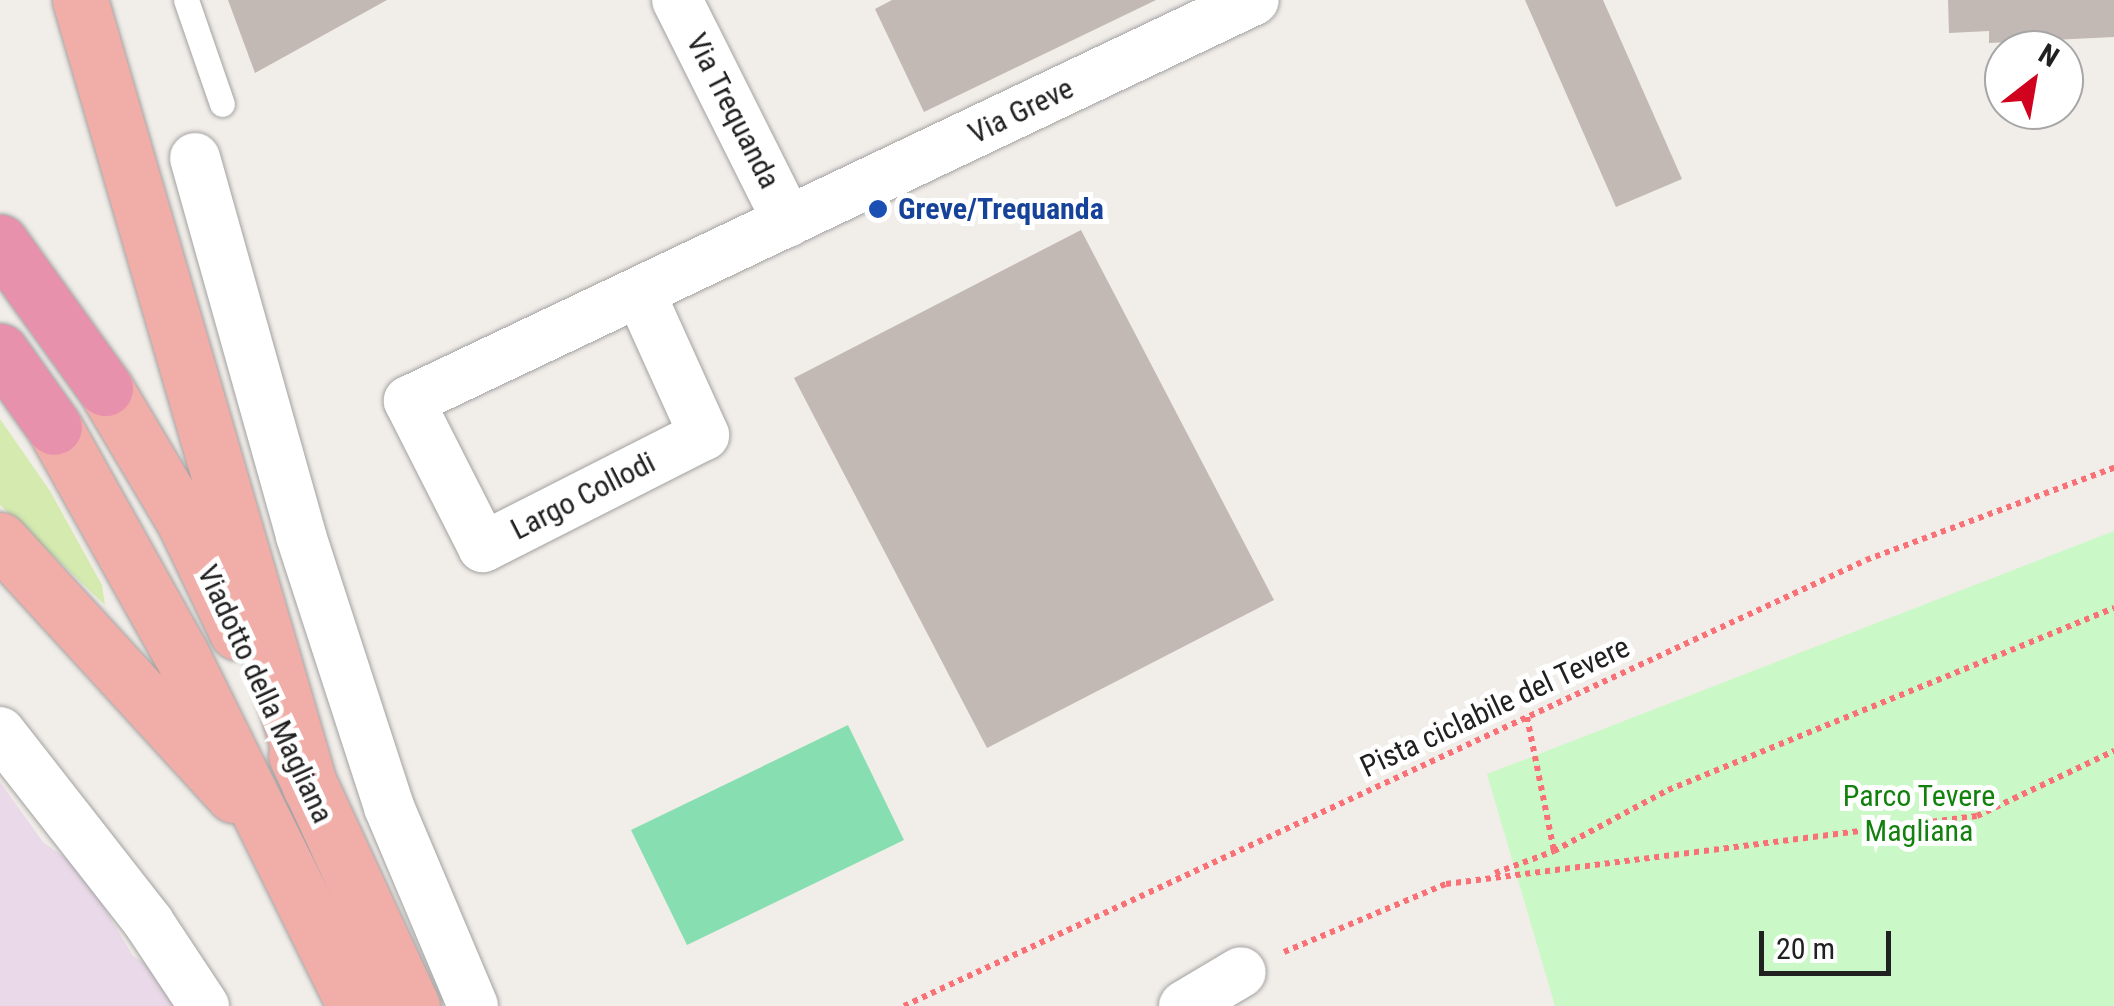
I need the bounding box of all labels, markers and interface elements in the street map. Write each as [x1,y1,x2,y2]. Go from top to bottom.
street label: Via Trequanda [678,27,788,195]
north arrow [1984,30,2084,130]
text: N [2033,37,2065,74]
street label: Via Greve [963,70,1079,152]
place label: Greve/Trequanda [898,191,1104,227]
marker: Greve/Trequanda [867,198,889,220]
street label: Largo Collodi [505,444,661,548]
street label: Viadotto della Magliana [189,559,341,829]
street label: Pista ciclabile del Tevere [1355,629,1635,785]
park label: Parco Tevere Magliana [1842,778,1996,848]
scale bar [1764,911,1896,973]
text: 20 m [1776,931,1835,966]

